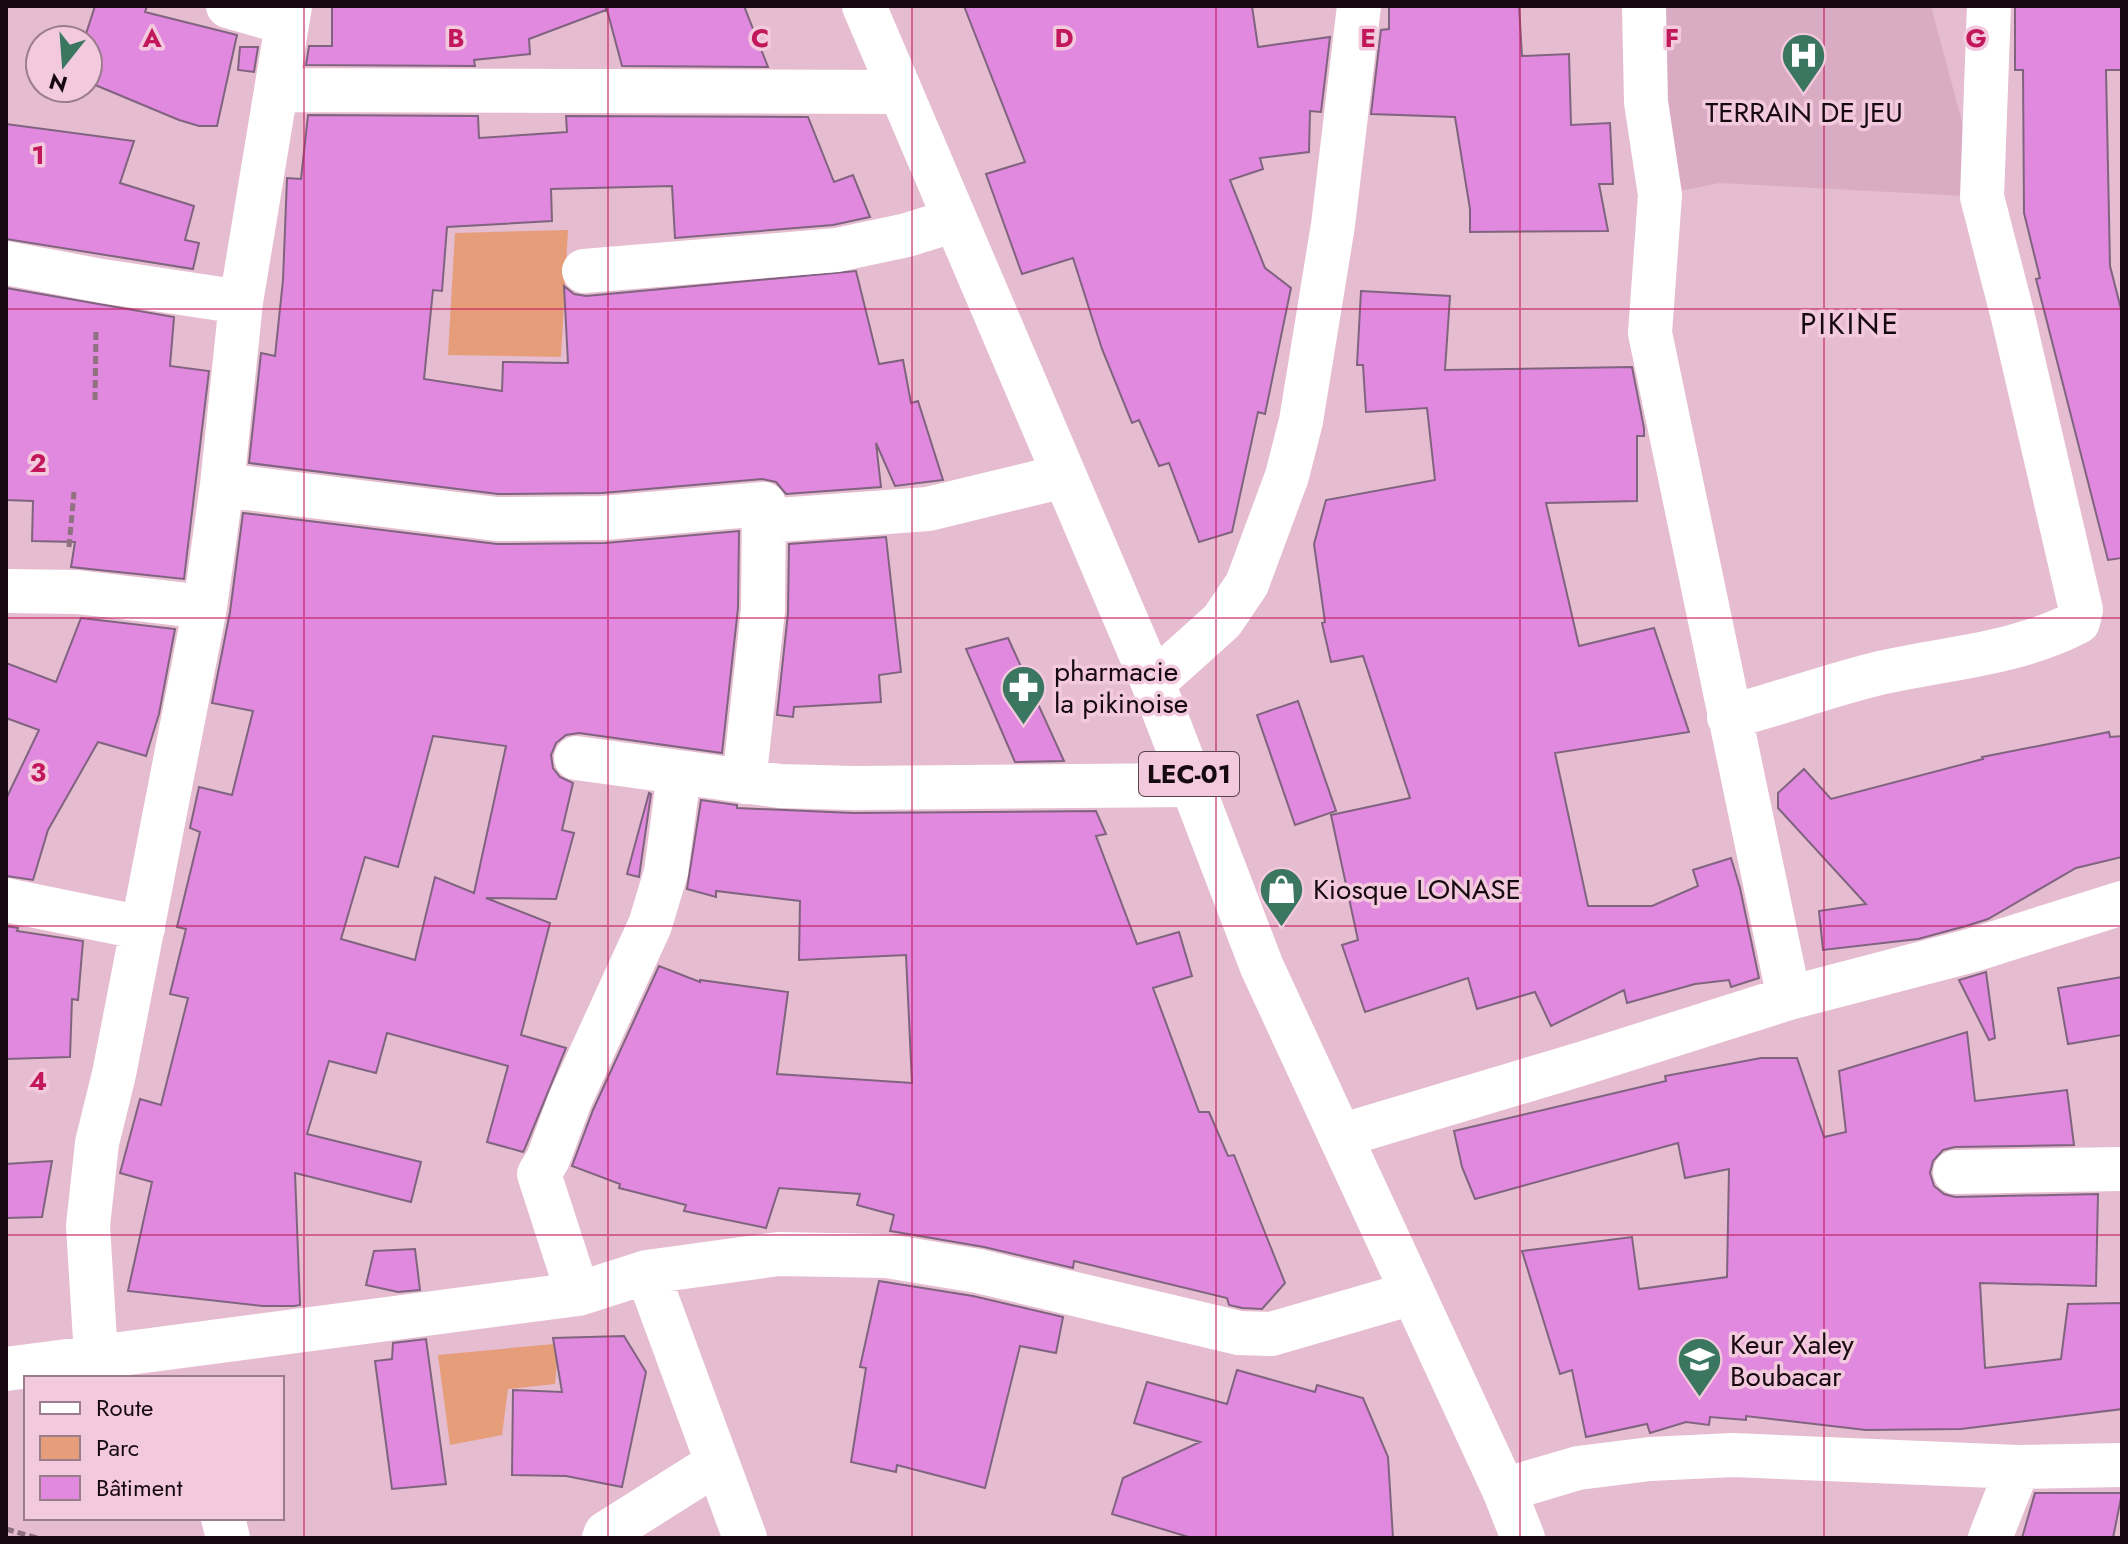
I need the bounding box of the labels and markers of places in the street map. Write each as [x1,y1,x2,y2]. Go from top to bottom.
hospital icon: TERRAIN DE JEU [1780,31,1828,94]
place label: TERRAIN DE JEU [1705,92,1903,133]
place label: pharmacie la pikinoise [1054,651,1188,724]
pharmacy icon: pharmacie la pikinoise [999,663,1047,726]
shop icon: Kiosque LONASE [1258,865,1306,928]
place label: Kiosque LONASE [1313,869,1521,910]
place label: Keur Xaley Boubacar [1730,1324,1855,1397]
school or university icon: Keur Xaley Boubacar [1675,1336,1723,1399]

